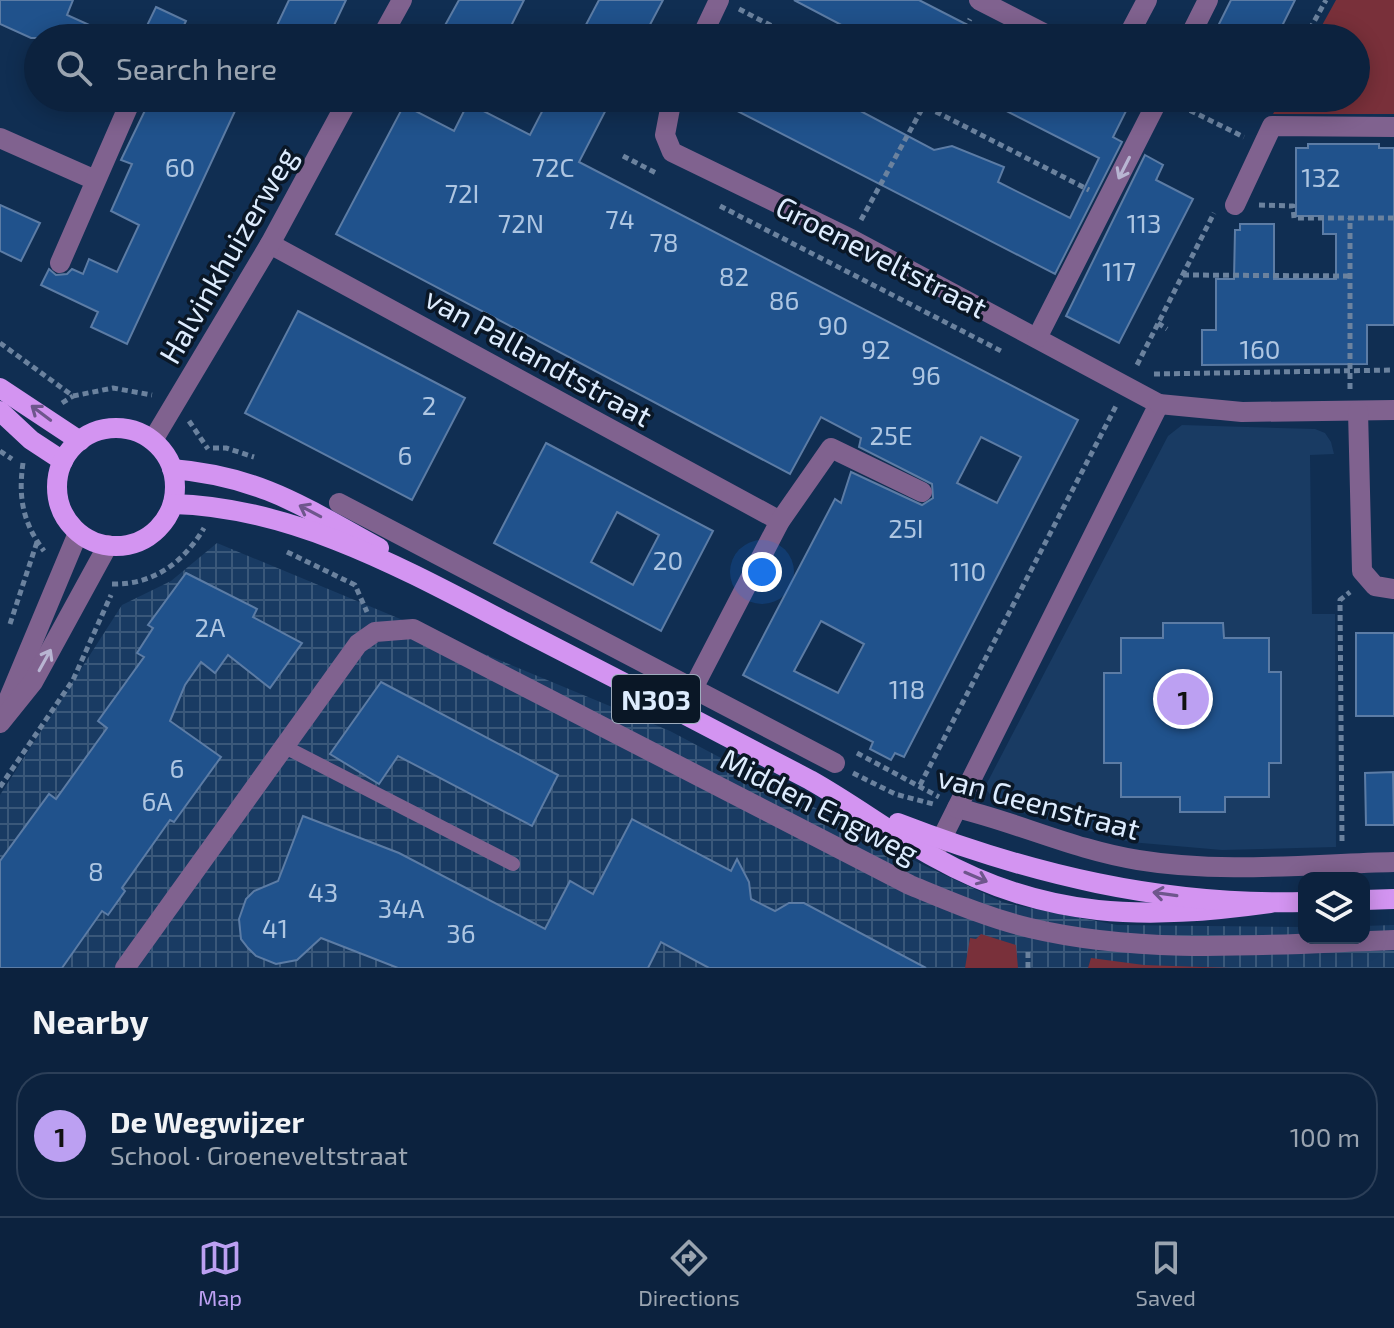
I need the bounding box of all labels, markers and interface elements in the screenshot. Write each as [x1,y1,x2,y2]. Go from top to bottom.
search box [24,24,1370,112]
icon: search [52,46,96,90]
text: Search here [116,50,277,86]
street label: Halvinkhuizerweg [150,140,304,370]
house number: 60 [165,151,195,182]
house number: 72C [532,151,574,182]
one-way arrow [1115,155,1131,179]
house number: 132 [1301,161,1341,192]
house number: 72I [445,177,479,208]
street label: Groeneveltstraat [770,187,994,325]
house number: 74 [605,203,635,234]
house number: 72N [498,207,544,238]
house number: 113 [1126,207,1162,238]
house number: 78 [649,226,679,257]
house number: 117 [1102,255,1136,286]
house number: 82 [719,260,749,291]
street label: van Pallandtstraat [419,279,659,433]
house number: 86 [769,284,799,315]
house number: 90 [818,309,848,340]
house number: 92 [861,333,891,364]
house number: 160 [1240,333,1280,364]
house number: 96 [911,359,941,390]
house number: 2 [422,389,436,420]
one-way arrow [31,404,52,421]
house number: 25E [869,419,913,450]
house number: 6 [398,439,412,470]
one-way arrow [299,502,322,518]
house number: 25I [888,512,924,543]
house number: 20 [653,544,683,575]
your location [742,552,782,592]
house number: 110 [950,555,986,586]
house number: 2A [195,611,225,642]
one-way arrow [37,649,53,672]
pin: 1 [1157,669,1209,729]
house number: 118 [889,673,925,704]
road number: N303 [612,675,700,723]
street label: Midden Engweg [715,740,925,870]
house number: 6 [170,752,184,783]
street label: van Geenstraat [934,758,1144,846]
house number: 6A [141,785,173,816]
house number: 8 [88,855,104,886]
one-way arrow [963,870,988,885]
map controls [1298,872,1370,944]
button: layers [1298,872,1370,944]
house number: 43 [308,876,338,907]
one-way arrow [1153,886,1178,901]
house number: 34A [378,892,424,923]
house number: 41 [262,912,288,943]
house number: 36 [446,917,476,948]
text: Nearby [32,1000,149,1041]
text: De Wegwijzer [110,1103,304,1139]
text: 1 [54,1121,66,1152]
text: 100 m [1290,1121,1360,1152]
text: School · Groeneveltstraat [110,1139,408,1170]
tab: Map [198,1236,242,1310]
tab: Directions [638,1236,740,1310]
tab: Saved [1136,1236,1196,1310]

